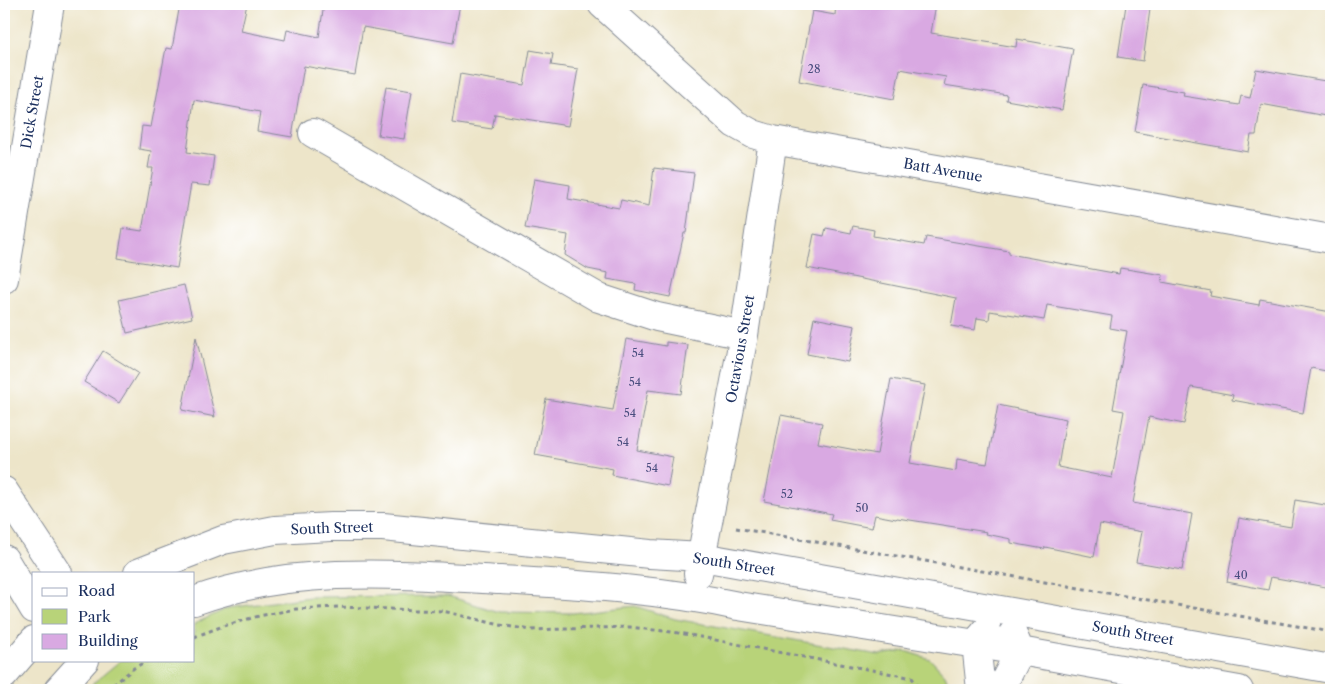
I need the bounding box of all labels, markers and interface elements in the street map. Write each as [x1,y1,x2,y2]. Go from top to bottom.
house number: 28 [808,62,820,76]
street label: Dick Street [17,74,47,150]
street label: Batt Avenue [902,154,984,186]
street label: Octavious Street [722,293,758,404]
house number: 54 [632,346,644,360]
house number: 54 [629,375,641,389]
house number: 54 [624,406,636,420]
house number: 54 [617,435,629,449]
house number: 54 [646,461,658,475]
house number: 52 [781,487,793,501]
house number: 50 [856,501,868,515]
street label: South Street [290,518,374,538]
street label: South Street [692,549,776,579]
house number: 40 [1234,568,1248,582]
legend [32,572,195,662]
text: Road [78,581,115,600]
text: Park [78,607,112,626]
street label: South Street [1091,617,1175,649]
text: Building [78,631,138,650]

